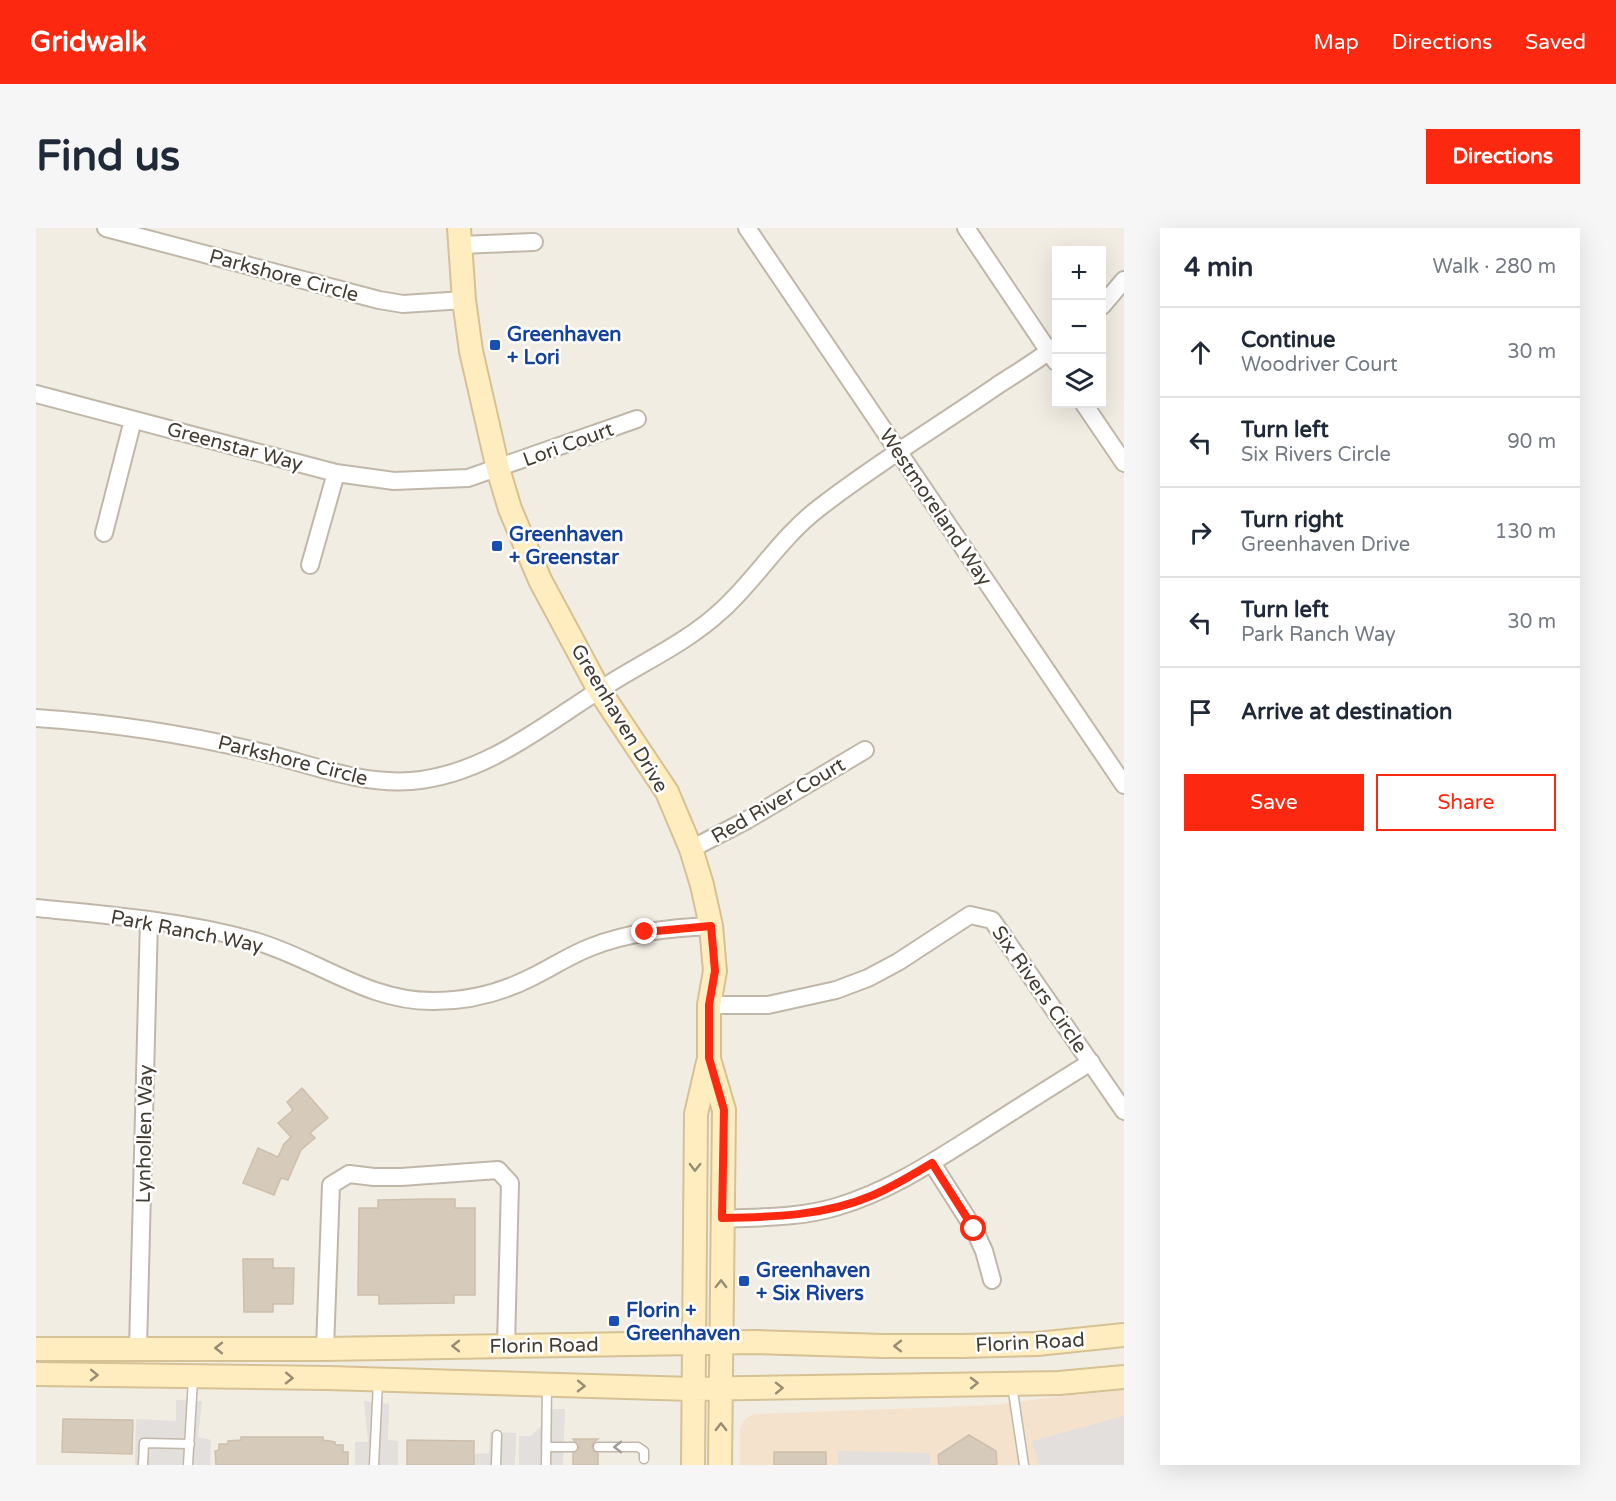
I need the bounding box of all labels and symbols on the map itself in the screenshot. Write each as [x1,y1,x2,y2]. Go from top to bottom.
street label: Parkshore Circle [206,244,361,307]
place label: Greenhaven + Lori [507,323,622,370]
marker: Greenhaven + Lori [488,338,502,352]
street label: Greenstar Way [164,417,306,477]
street label: Lori Court [520,417,617,472]
street label: Westmoreland Way [874,424,997,591]
place label: Greenhaven + Greenstar [509,523,624,570]
marker: Greenhaven + Greenstar [490,539,504,553]
street label: Greenhaven Drive [565,640,673,797]
street label: Parkshore Circle [215,731,370,791]
street label: Red River Court [707,753,850,849]
street label: Park Ranch Way [109,905,265,959]
route end [631,918,657,944]
street label: Six Rivers Circle [986,921,1092,1058]
street label: Lynhollen Way [132,1064,158,1204]
one-way arrow [689,1162,701,1171]
route start [960,1215,986,1241]
place label: Greenhaven + Six Rivers [756,1259,871,1306]
marker: Greenhaven + Six Rivers [737,1274,751,1288]
one-way arrow [715,1279,727,1288]
place label: Florin + Greenhaven [626,1299,741,1346]
marker: Florin + Greenhaven [607,1314,621,1328]
street label: Florin Road [975,1328,1085,1358]
street label: Florin Road [489,1333,599,1359]
one-way arrow [452,1340,461,1352]
one-way arrow [894,1340,903,1352]
one-way arrow [215,1342,224,1354]
one-way arrow [90,1369,99,1381]
one-way arrow [285,1371,294,1384]
one-way arrow [969,1377,978,1390]
one-way arrow [576,1380,585,1393]
one-way arrow [774,1381,783,1394]
one-way arrow [715,1422,727,1431]
one-way arrow [614,1441,623,1453]

